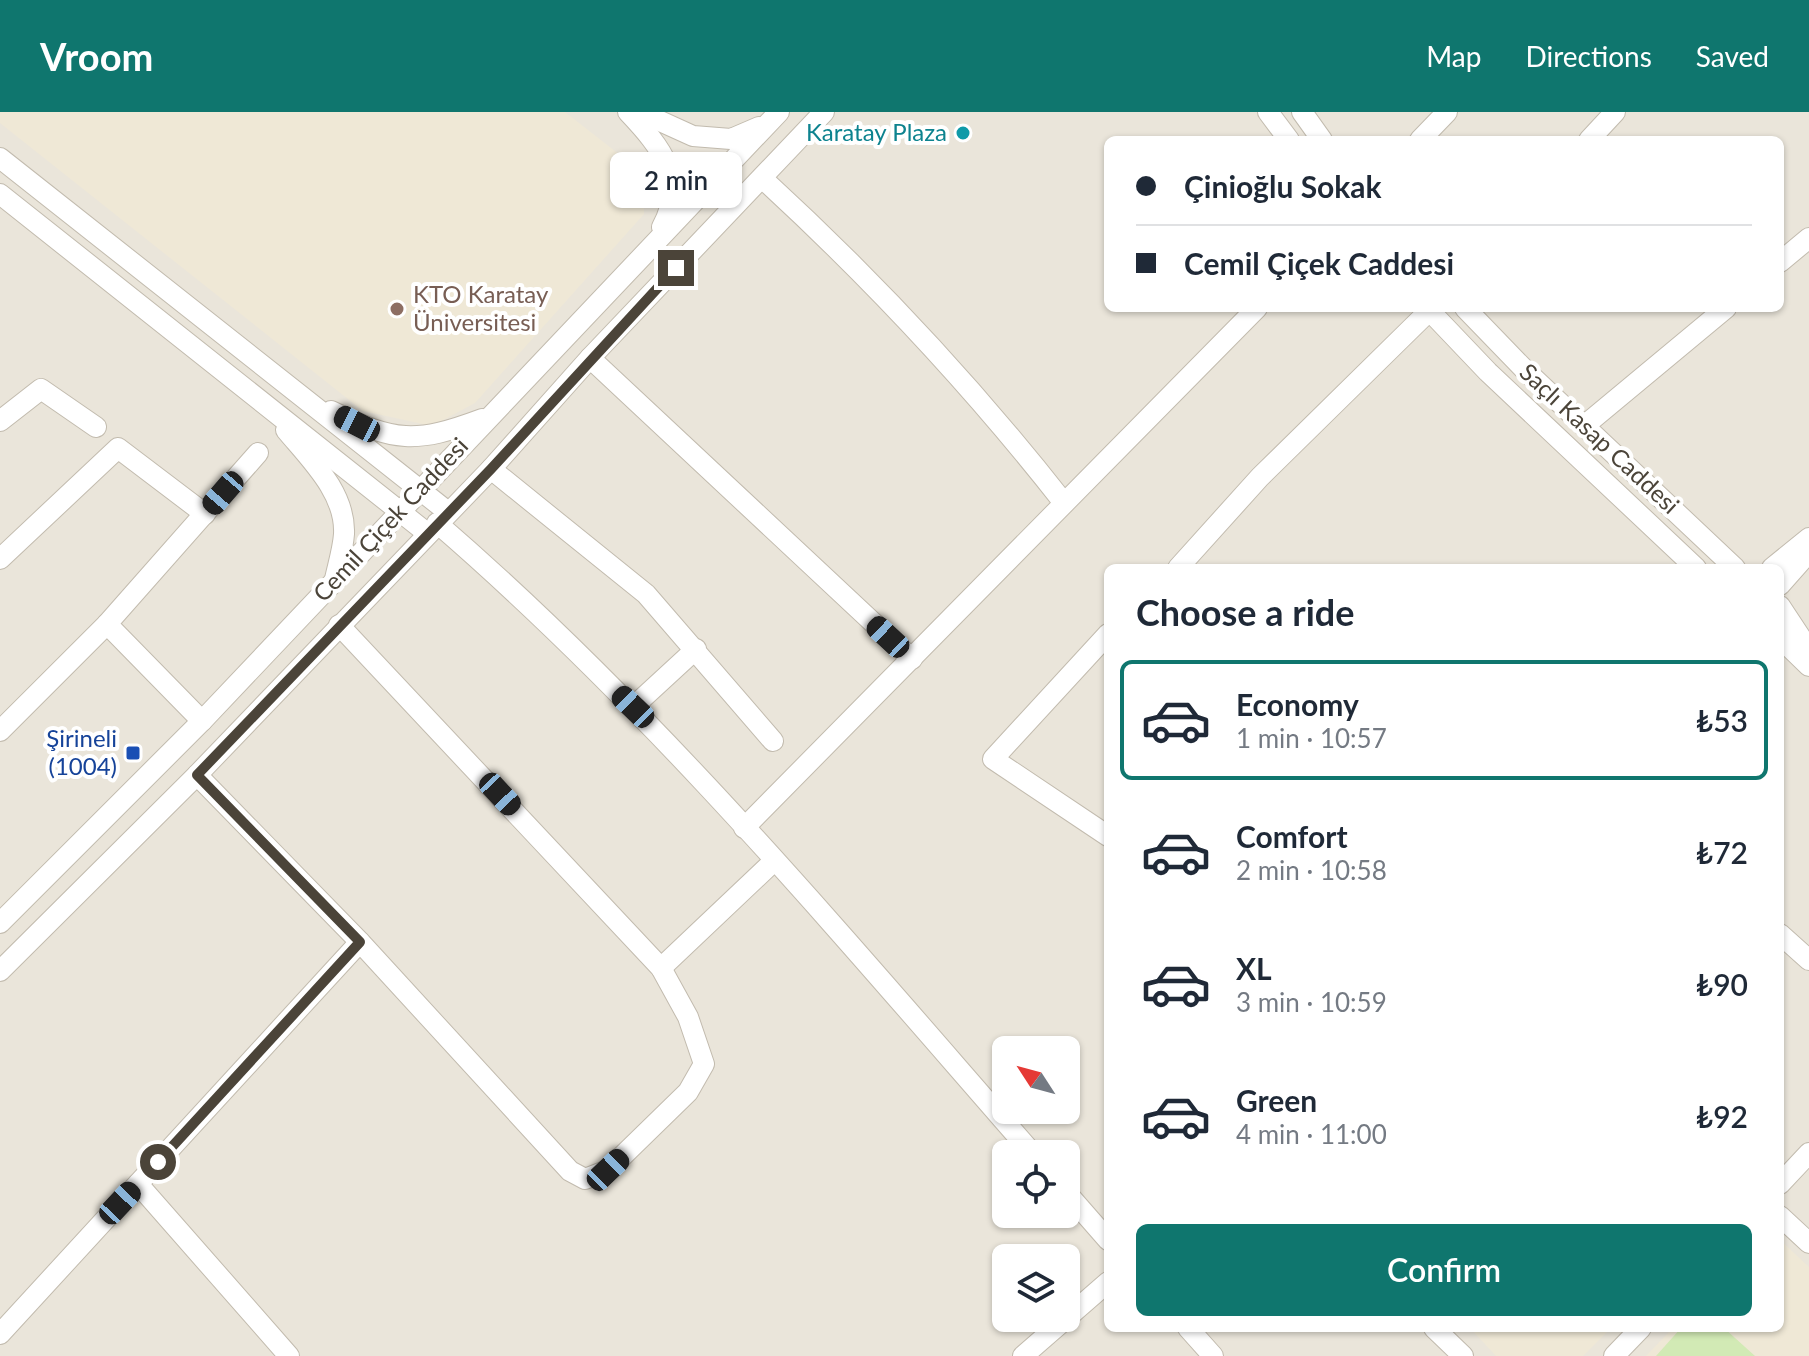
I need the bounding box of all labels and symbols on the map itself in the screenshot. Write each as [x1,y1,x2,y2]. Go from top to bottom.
place label: Karatay Plaza [806,117,947,146]
marker: Karatay Plaza [954,124,972,142]
callout: 2 min [610,152,742,208]
route end [658,250,694,286]
place label: KTO Karatay Üniversitesi [413,279,549,336]
marker: KTO Karatay Üniversitesi [388,300,406,318]
street label: Saçlı Kasap Caddesi [1514,357,1686,519]
car [330,402,384,446]
street label: Cemil Çiçek Caddesi [306,431,473,607]
car [198,467,248,519]
car [862,612,914,662]
car [607,682,659,732]
place label: Şirineli (1004) [46,723,117,780]
marker: Şirineli (1004) [124,744,142,762]
car [475,768,525,820]
north arrow [992,1036,1080,1124]
route start [140,1144,176,1180]
car [582,1145,634,1195]
car [95,1177,145,1229]

